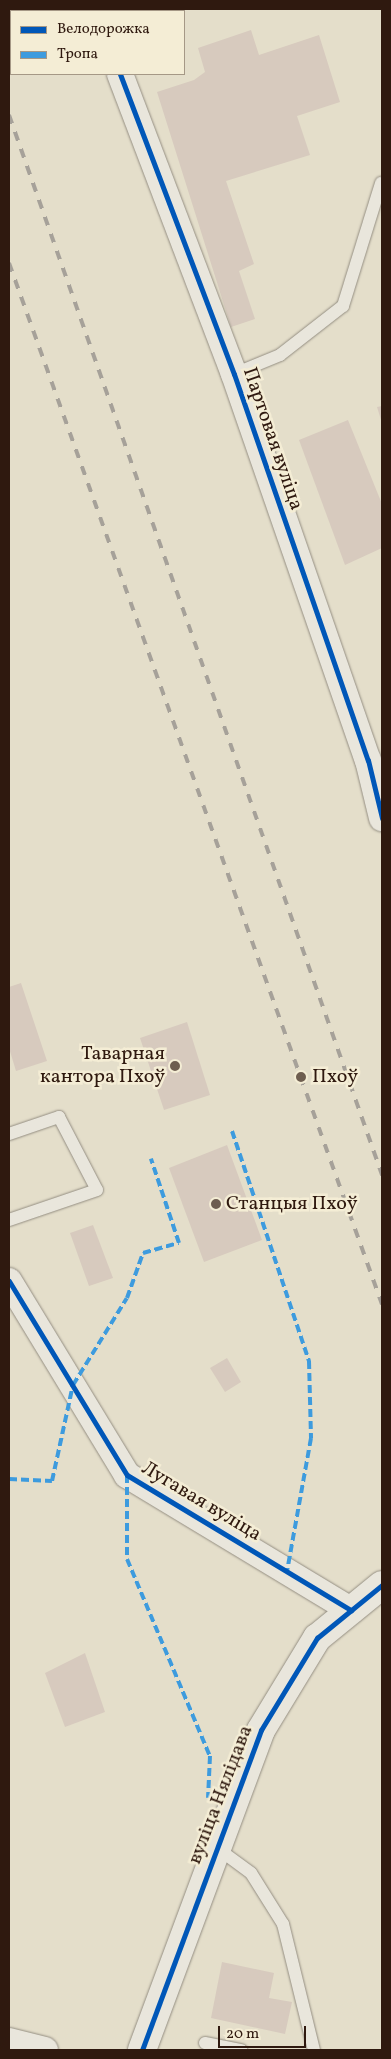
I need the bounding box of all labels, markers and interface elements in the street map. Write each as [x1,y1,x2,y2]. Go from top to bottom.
legend [10,10,185,75]
text: Велодорожка [57,19,150,40]
text: Тропа [57,44,98,65]
street label: Партовая вуліца [236,364,308,514]
place label: Таварная кантора Пхоў [40,1042,165,1089]
marker: Таварная кантора Пхоў [169,1060,181,1072]
place label: Пхоў [312,1065,358,1089]
marker: Пхоў [294,1070,308,1084]
place label: Станцыя Пхоў [226,1192,358,1216]
marker: Станцыя Пхоў [210,1198,222,1210]
street label: Лугавая вуліца [137,1457,265,1547]
street label: вуліца Нялідава [184,1722,258,1868]
scale bar [221,2016,308,2048]
text: 20 m [226,2024,259,2045]

